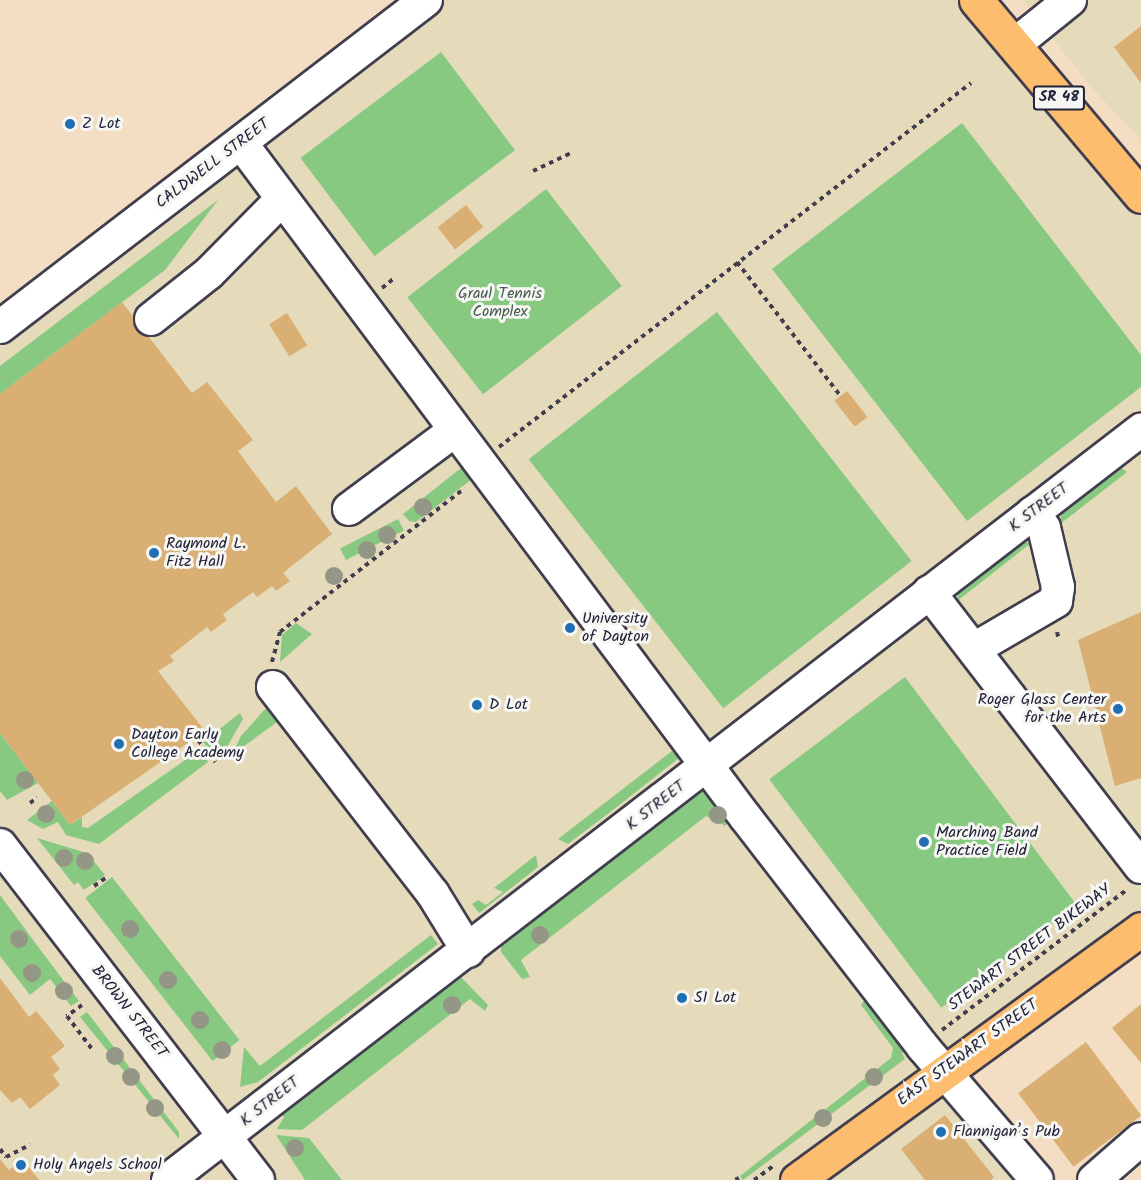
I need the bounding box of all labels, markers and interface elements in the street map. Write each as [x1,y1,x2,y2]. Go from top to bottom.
road number: SR 48 [1032,86,1086,110]
place label: Z Lot [82,114,121,134]
street label: CALDWELL STREET [152,115,274,213]
marker: Z Lot [63,117,77,131]
park label: Graul Tennis Complex [458,284,542,322]
street label: K STREET [1005,479,1073,537]
place label: Raymond L. Fitz Hall [166,534,246,572]
marker: Raymond L. Fitz Hall [147,546,161,560]
place label: University of Dayton [582,609,649,647]
marker: University of Dayton [563,621,577,635]
place label: Roger Glass Center for the Arts [978,690,1106,728]
place label: D Lot [489,695,528,715]
marker: D Lot [470,698,484,712]
marker: Roger Glass Center for the Arts [1111,702,1125,716]
place label: Dayton Early College Academy [131,725,244,763]
marker: Dayton Early College Academy [112,737,126,751]
street label: K STREET [623,777,689,835]
place label: Marching Band Practice Field [936,823,1038,861]
marker: Marching Band Practice Field [917,835,931,849]
street label: STEWART STREET BIKEWAY [945,881,1115,1015]
street label: BROWN STREET [87,962,171,1062]
place label: S1 Lot [694,988,736,1008]
marker: S1 Lot [675,991,689,1005]
street label: EAST STEWART STREET [894,996,1042,1110]
street label: K STREET [237,1073,303,1131]
place label: Flannigan’s Pub [953,1122,1060,1142]
marker: Flannigan’s Pub [934,1125,948,1139]
place label: Holy Angels School [33,1155,162,1175]
marker: Holy Angels School [14,1158,28,1172]

